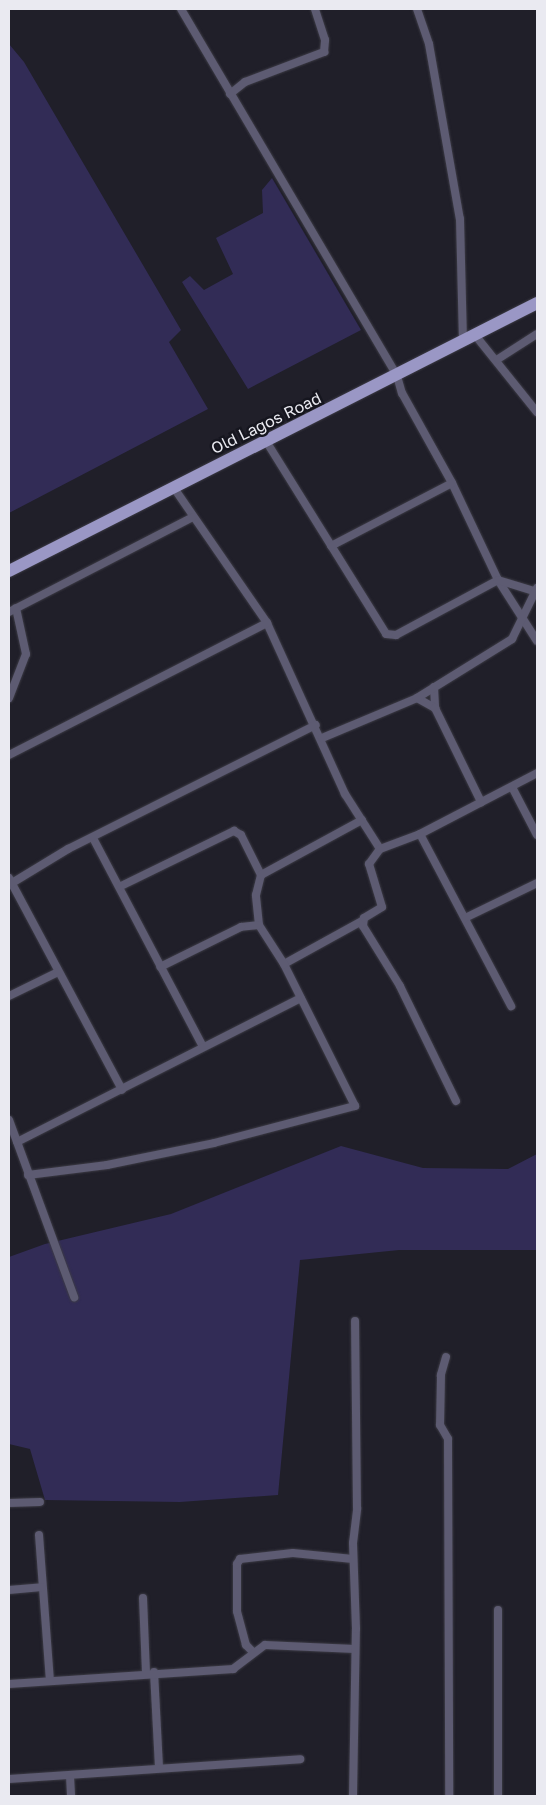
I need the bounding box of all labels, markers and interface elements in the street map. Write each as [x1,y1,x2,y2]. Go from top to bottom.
street label: Old Lagos Road [208,388,324,458]

